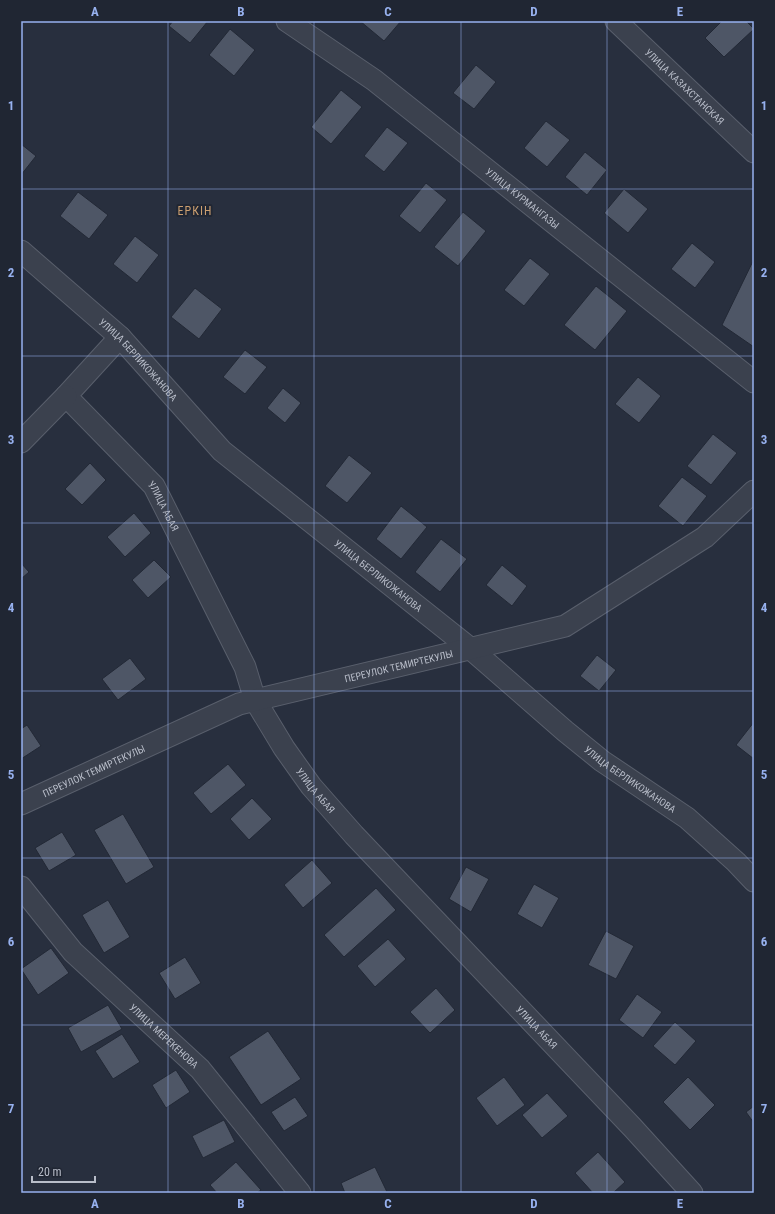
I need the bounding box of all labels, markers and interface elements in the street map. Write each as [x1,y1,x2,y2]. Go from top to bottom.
text: A [91,4,99,19]
text: B [237,4,245,19]
text: C [384,4,392,19]
text: D [530,4,538,19]
text: E [677,4,684,19]
street label: УЛИЦА КАЗАХСТАНСКАЯ [643,46,727,127]
text: 1 [8,98,14,113]
text: 1 [761,98,767,113]
street label: УЛИЦА КУРМАНГАЗЫ [484,166,562,231]
district label: ЕРКІН [178,204,212,218]
text: 2 [8,265,15,280]
text: 2 [761,265,768,280]
street label: УЛИЦА БЕРЛИКОЖАНОВА [97,316,180,403]
text: 3 [8,432,14,447]
text: 3 [761,432,767,447]
street label: УЛИЦА АБАЯ [146,478,181,533]
street label: УЛИЦА БЕРЛИКОЖАНОВА [332,537,425,614]
text: 4 [8,600,15,615]
text: 4 [761,600,768,615]
street label: ПЕРЕУЛОК ТЕМИРТЕКУЛЫ [343,648,454,684]
street label: ПЕРЕУЛОК ТЕМИРТЕКУЛЫ [41,742,147,799]
street label: УЛИЦА БЕРЛИКОЖАНОВА [582,743,678,815]
street label: УЛИЦА АБАЯ [294,766,337,815]
text: 5 [8,767,15,782]
text: 5 [761,767,768,782]
text: 6 [8,934,15,949]
text: 6 [761,934,768,949]
street label: УЛИЦА МЕРЕКЕНОВА [127,1002,201,1070]
street label: УЛИЦА АБАЯ [514,1003,560,1051]
text: 7 [8,1101,15,1116]
text: 7 [761,1101,768,1116]
scale bar [32,1158,95,1184]
text: 20 m [38,1165,62,1179]
text: A [91,1196,99,1211]
text: B [237,1196,245,1211]
text: C [384,1196,392,1211]
text: D [530,1196,538,1211]
text: E [677,1196,684,1211]

